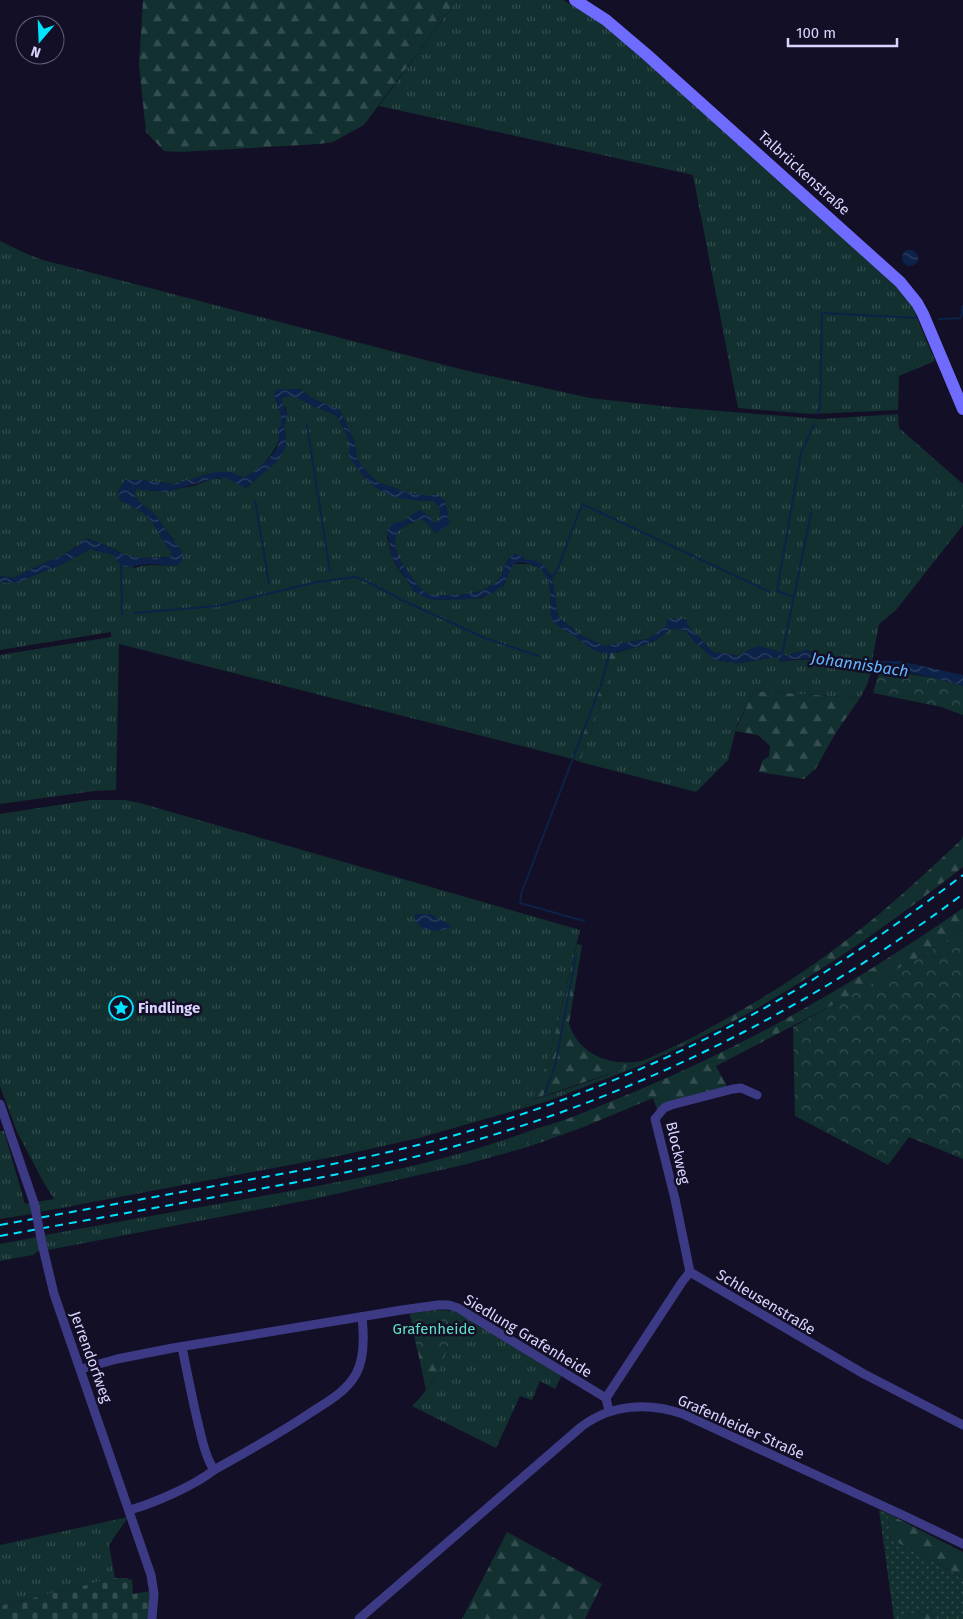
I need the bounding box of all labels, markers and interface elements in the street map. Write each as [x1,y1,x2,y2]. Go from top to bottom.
north arrow [15,15,65,65]
scale bar [788,15,897,47]
text: 100 m [796,24,836,42]
text: N [29,42,43,61]
street label: Talbrückenstraße [754,127,854,219]
water label: Johannisbach [809,648,910,681]
place icon: Findlinge [108,995,134,1021]
place label: Findlinge [138,999,200,1017]
street label: Blockweg [662,1120,694,1186]
street label: Schleusenstraße [713,1265,819,1339]
street label: Siedlung Grafenheide [461,1291,595,1381]
street label: Jerrendorfweg [66,1309,116,1405]
park label: Grafenheide [392,1320,476,1338]
street label: Grafenheider Straße [675,1391,807,1463]

